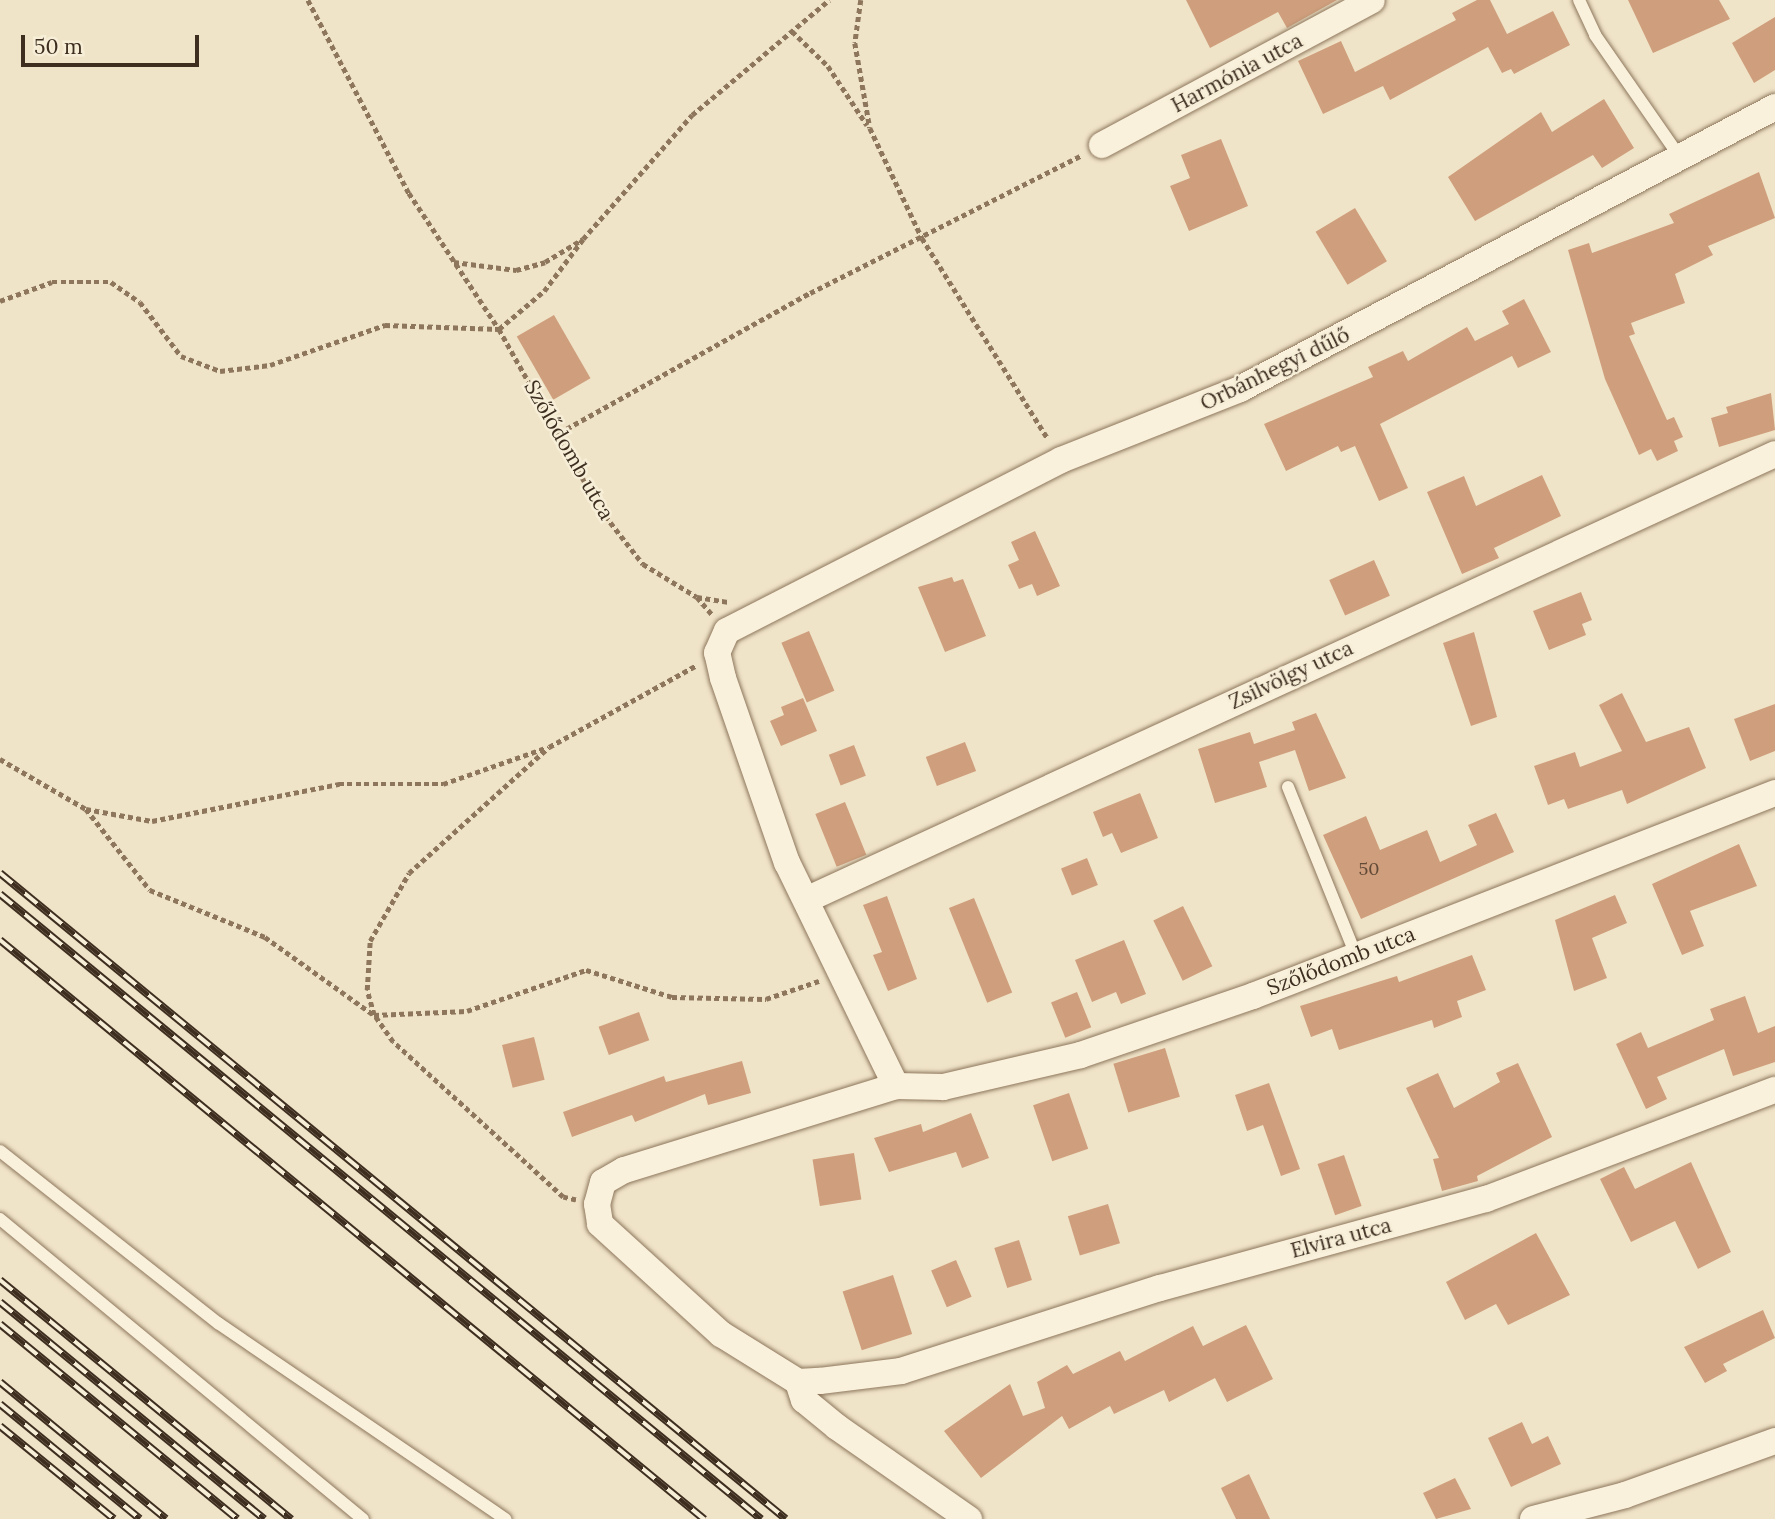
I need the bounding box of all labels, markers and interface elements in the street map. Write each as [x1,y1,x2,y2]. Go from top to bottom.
scale bar [24,21,203,65]
street label: Harmónia utca [1167,28,1307,118]
text: 50 m [34,33,83,60]
street label: Orbánhegyi dűlő [1196,322,1354,416]
street label: Szőlődomb utca [519,376,619,524]
street label: Zsilvölgy utca [1225,635,1357,715]
house number: 50 [1359,858,1379,880]
street label: Szőlődomb utca [1263,921,1419,1001]
street label: Elvira utca [1288,1212,1394,1264]

